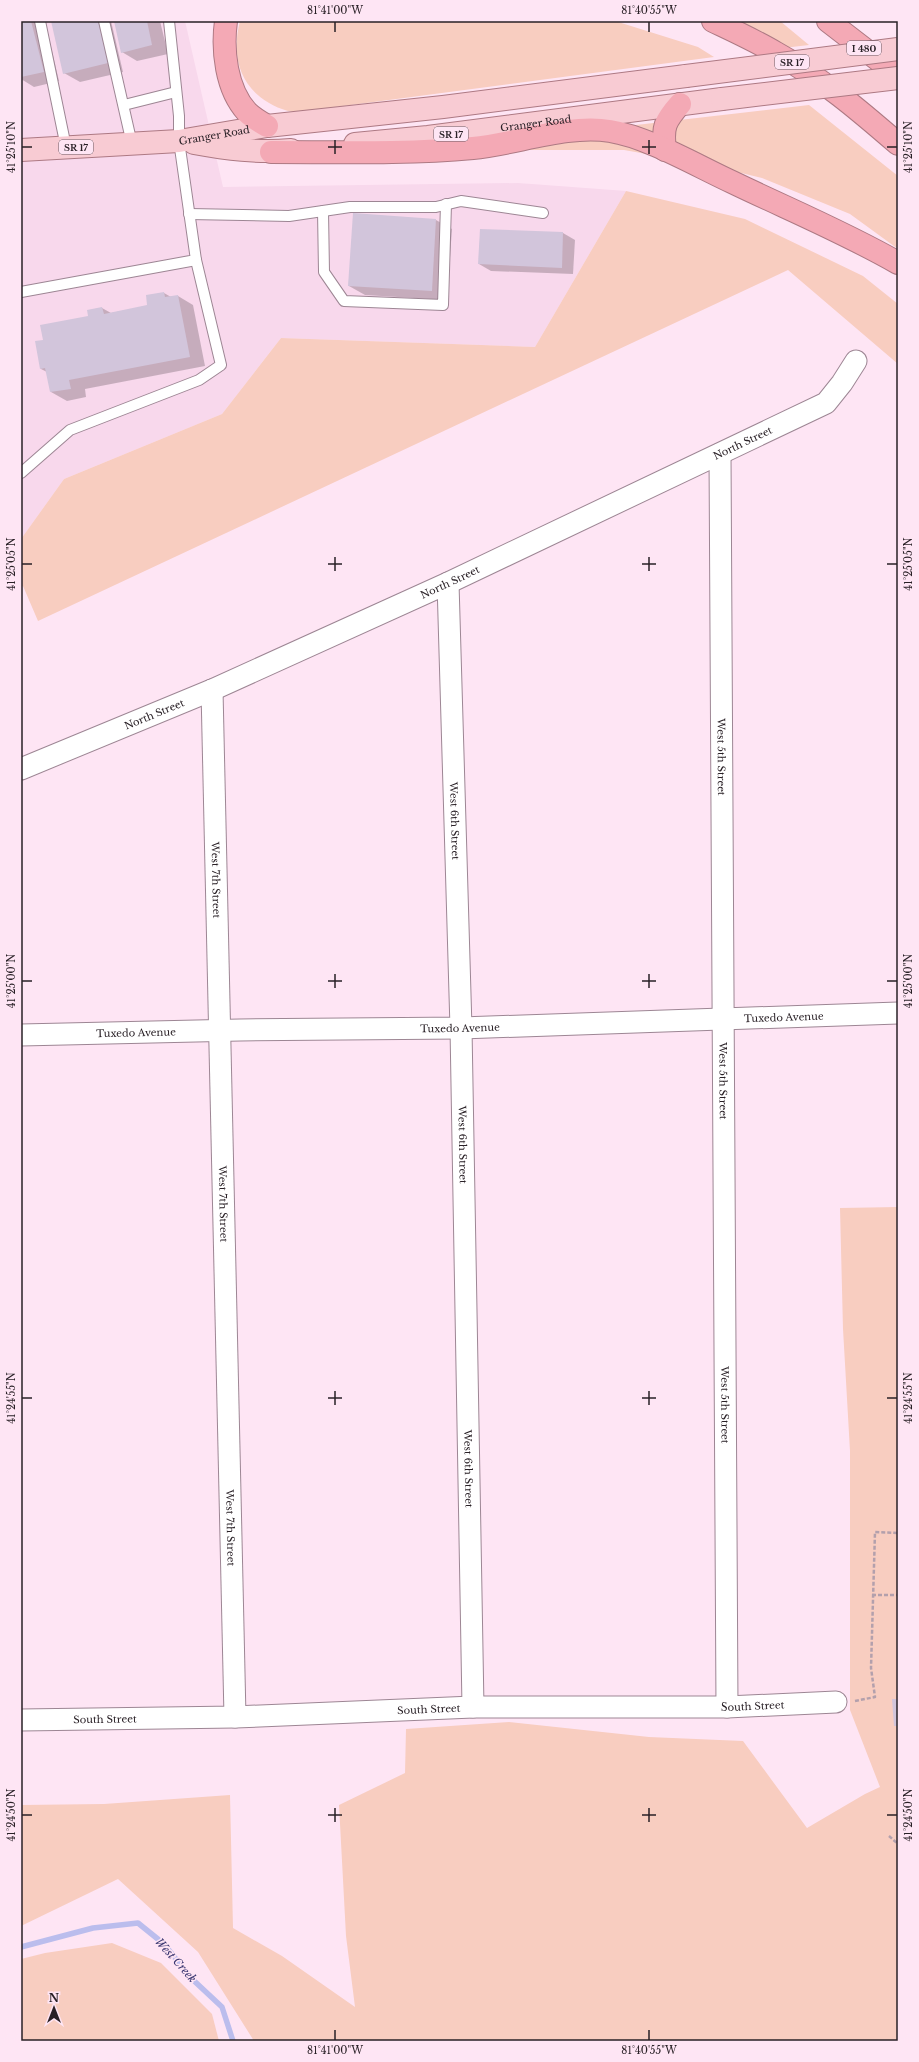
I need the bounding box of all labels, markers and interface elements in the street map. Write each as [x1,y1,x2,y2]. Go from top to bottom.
text: 81°41'00"W [307,4,363,17]
text: 81°40'55"W [621,4,677,17]
road number: I 480 [847,41,881,55]
road number: SR 17 [775,55,809,69]
street label: Granger Road [499,112,572,134]
text: 41°25'10"N [5,121,18,173]
text: 41°25'10"N [902,121,915,173]
street label: Granger Road [178,123,251,147]
road number: SR 17 [434,127,468,141]
road number: SR 17 [59,140,93,154]
street label: North Street [711,423,774,462]
text: 41°25'05"N [5,537,18,591]
text: 41°25'05"N [902,537,915,591]
street label: North Street [418,562,482,601]
street label: North Street [122,696,186,732]
street label: West 5th Street [715,717,728,796]
street label: West 6th Street [447,781,463,860]
street label: West 7th Street [209,841,224,919]
text: 41°25'00"N [5,954,18,1008]
text: 41°25'00"N [902,954,915,1008]
street label: Tuxedo Avenue [744,1009,824,1025]
street label: Tuxedo Avenue [420,1020,500,1035]
street label: Tuxedo Avenue [96,1025,176,1040]
street label: West 5th Street [717,1041,730,1120]
street label: West 6th Street [456,1105,470,1184]
street label: West 7th Street [216,1164,231,1243]
street label: West 5th Street [719,1365,732,1444]
text: 41°24'55"N [5,1372,18,1424]
text: 41°24'55"N [902,1372,915,1424]
street label: West 6th Street [462,1429,476,1508]
street label: West 7th Street [223,1488,238,1566]
street label: South Street [721,1698,785,1714]
street label: South Street [397,1701,461,1717]
street label: South Street [73,1712,137,1726]
text: 41°24'50"N [5,1788,18,1842]
text: 41°24'50"N [902,1788,915,1842]
water label: West Creek [152,1935,200,1985]
north arrow [34,1988,74,2028]
text: N [49,1991,60,2005]
text: 81°41'00"W [307,2044,363,2057]
text: 81°40'55"W [621,2044,677,2057]

